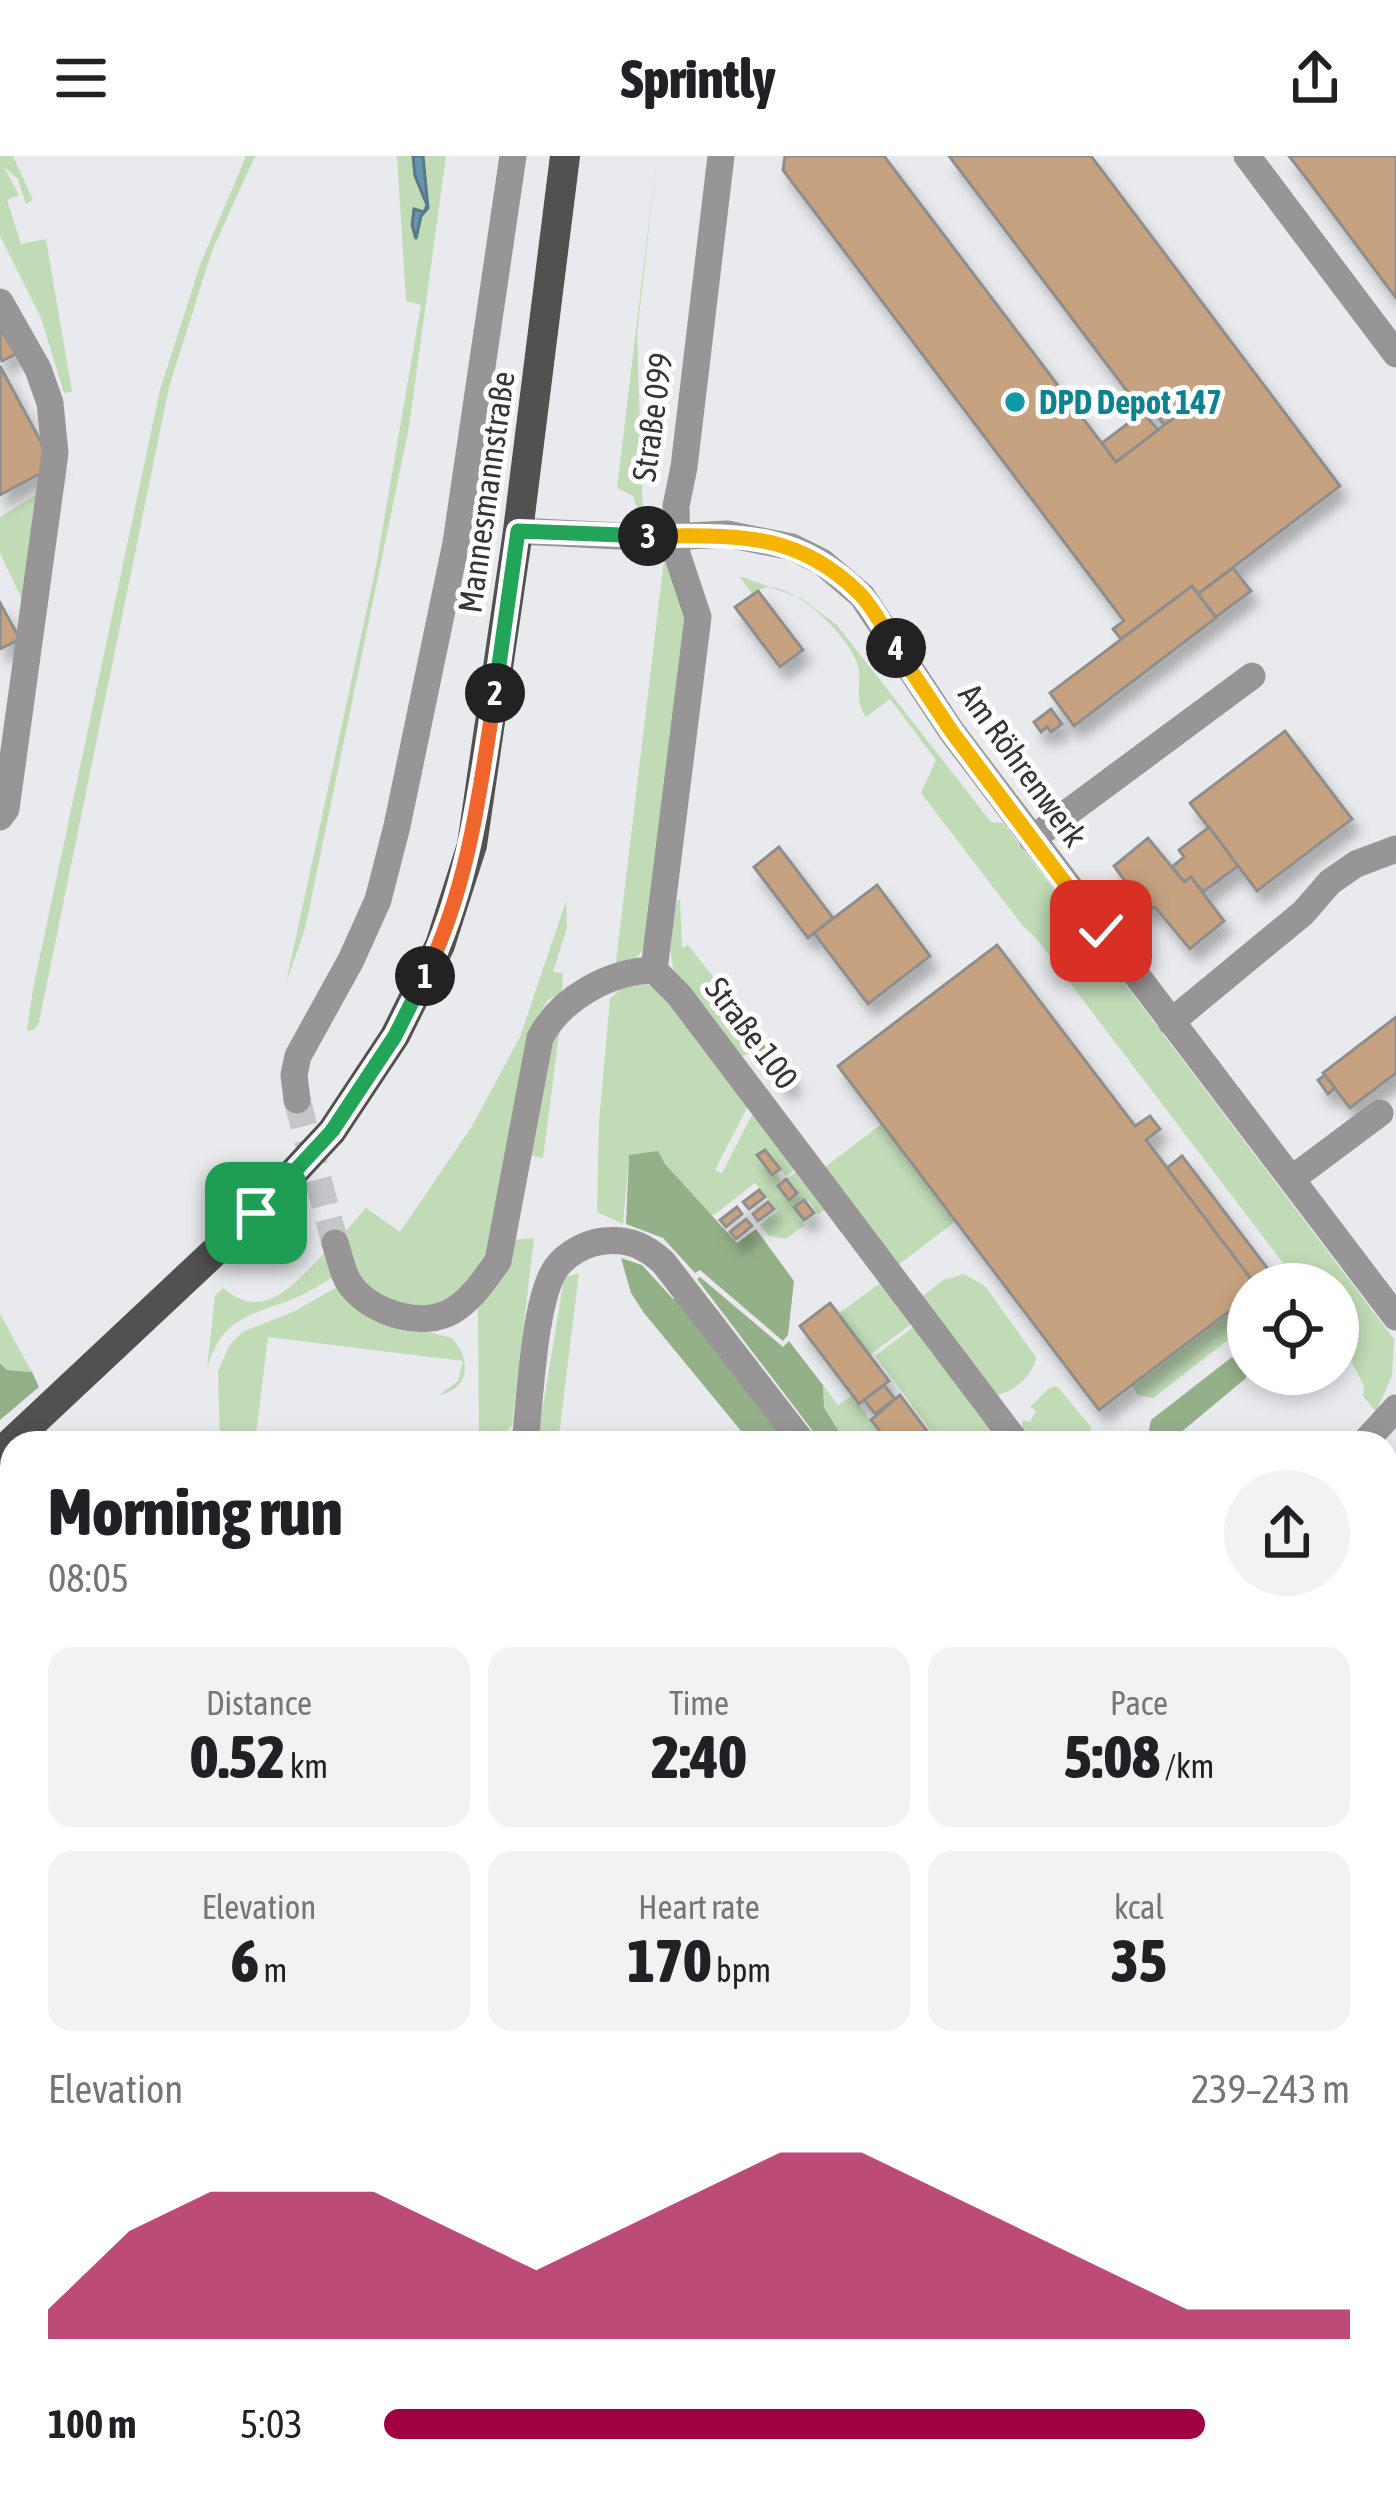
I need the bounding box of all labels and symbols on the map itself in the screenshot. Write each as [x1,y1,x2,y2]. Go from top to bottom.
street label: Straße 099 [624,350,680,484]
street label: Mannesmannstraße [450,369,522,615]
place label: DPD Depot 147 [1039,383,1222,421]
marker: DPD Depot 147 [1002,389,1028,415]
pin: 3 [618,506,678,566]
pin: 4 [866,618,926,678]
pin: 2 [465,663,525,723]
street label: Am Röhrenwerk [951,676,1095,854]
pin [1050,880,1152,982]
pin: 1 [395,946,455,1006]
street label: Straße 100 [698,970,806,1096]
pin [205,1162,307,1264]

